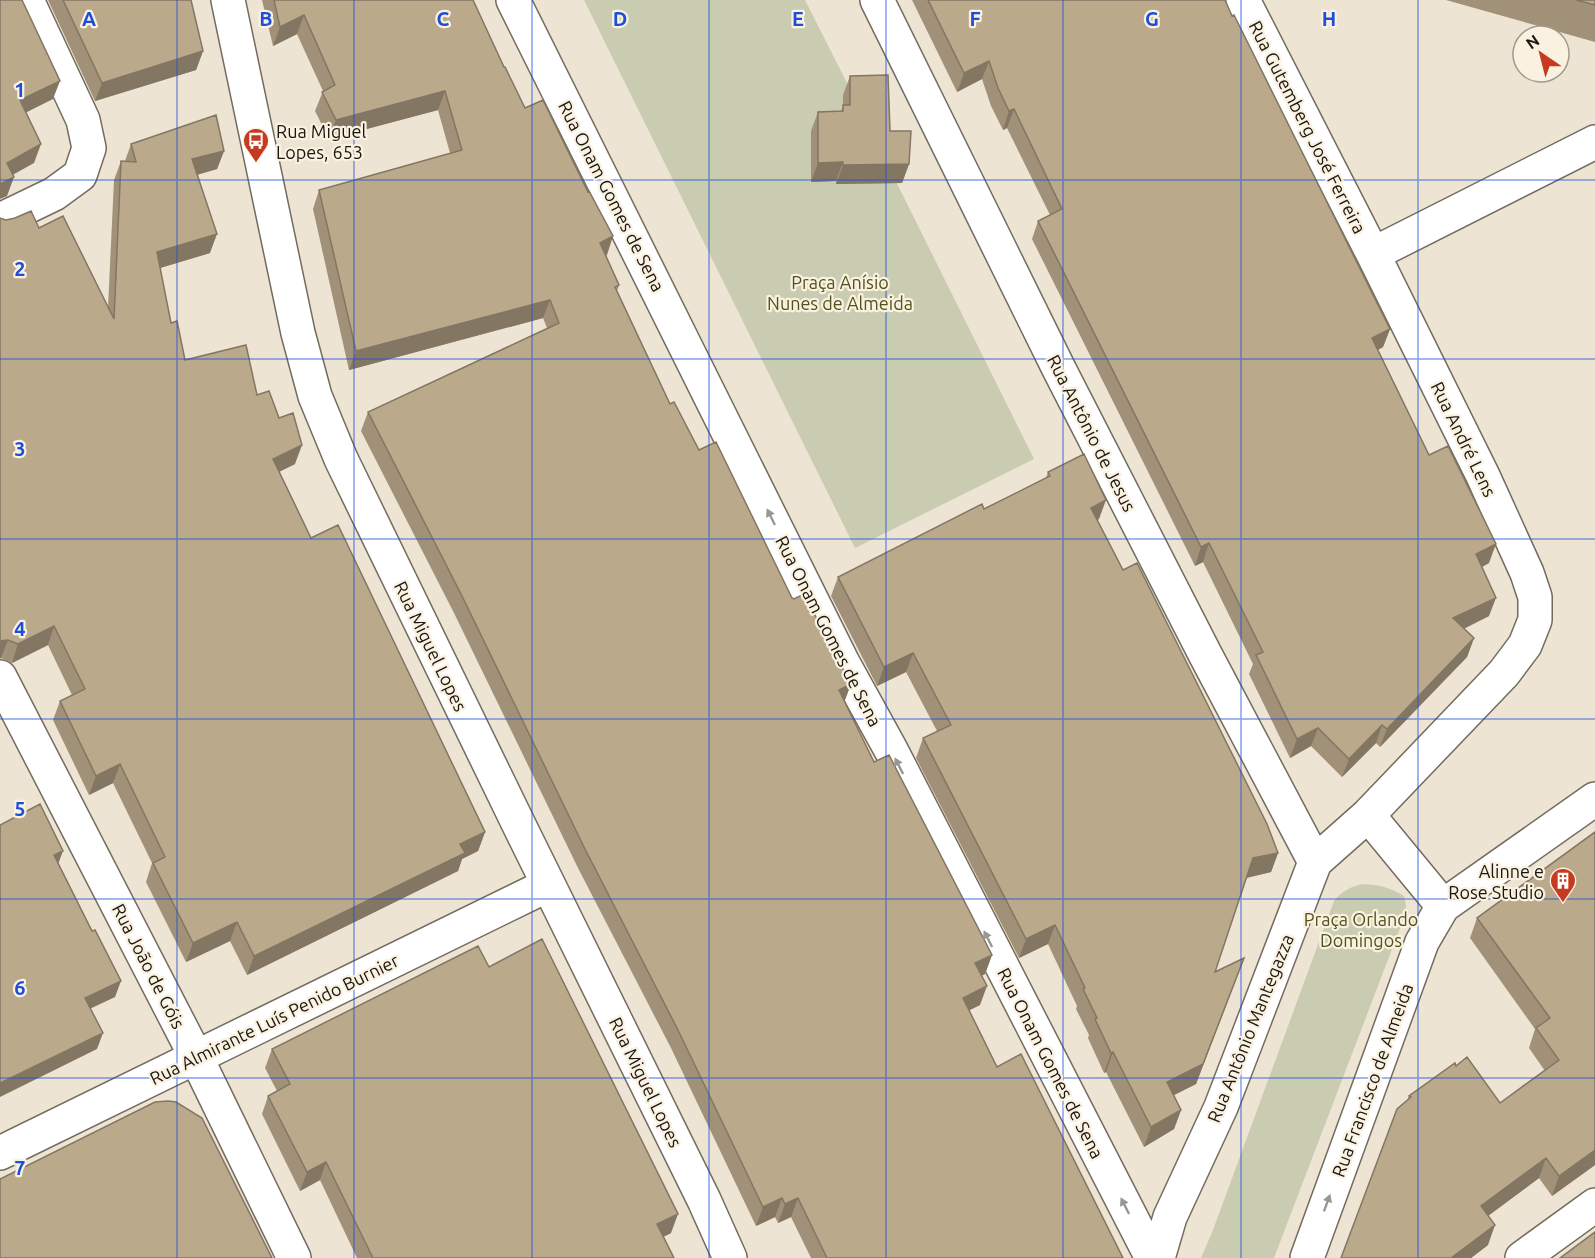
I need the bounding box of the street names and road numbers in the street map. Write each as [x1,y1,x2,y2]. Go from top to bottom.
street label: Rua Gutemberg José Ferreira [1246,17,1370,237]
street label: Rua Onam Gomes de Sena [555,97,669,295]
street label: Rua Antônio de Jesus [1044,351,1140,515]
street label: Rua André Lens [1428,378,1501,500]
street label: Rua Onam Gomes de Sena [772,532,886,730]
street label: Rua Miguel Lopes [391,578,471,714]
street label: Rua João de Góis [109,900,189,1032]
street label: Rua Antônio Mantegazza [1203,931,1297,1125]
street label: Rua Almirante Luís Penido Burnier [146,950,402,1088]
street label: Rua Onam Gomes de Sena [994,964,1108,1162]
street label: Rua Francisco de Almeida [1328,980,1416,1180]
street label: Rua Miguel Lopes [606,1014,686,1150]

